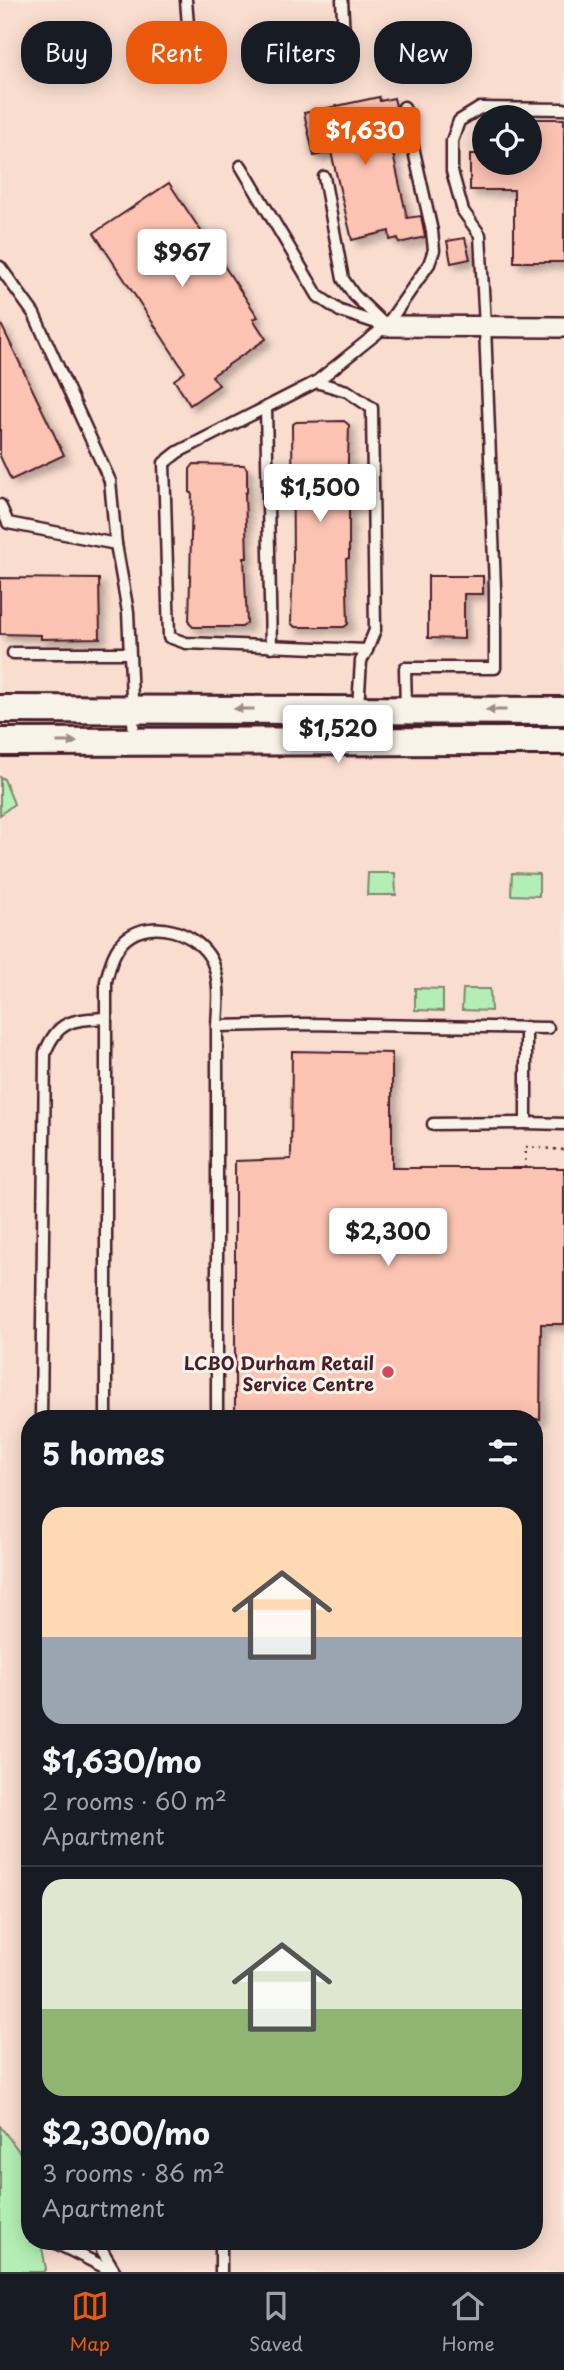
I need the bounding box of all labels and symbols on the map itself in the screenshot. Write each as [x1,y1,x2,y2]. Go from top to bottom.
pin: $1,630 [308,108,422,167]
pin: $967 [141,230,223,289]
pin: $1,500 [263,464,377,524]
one-way arrow [233,703,255,715]
one-way arrow [485,704,507,716]
pin: $1,520 [281,706,395,765]
one-way arrow [57,736,79,748]
pin: $2,300 [331,1208,445,1268]
place label: LCBO Durham Retail Service Centre [184,1349,374,1397]
marker: LCBO Durham Retail Service Centre [380,1364,396,1380]

